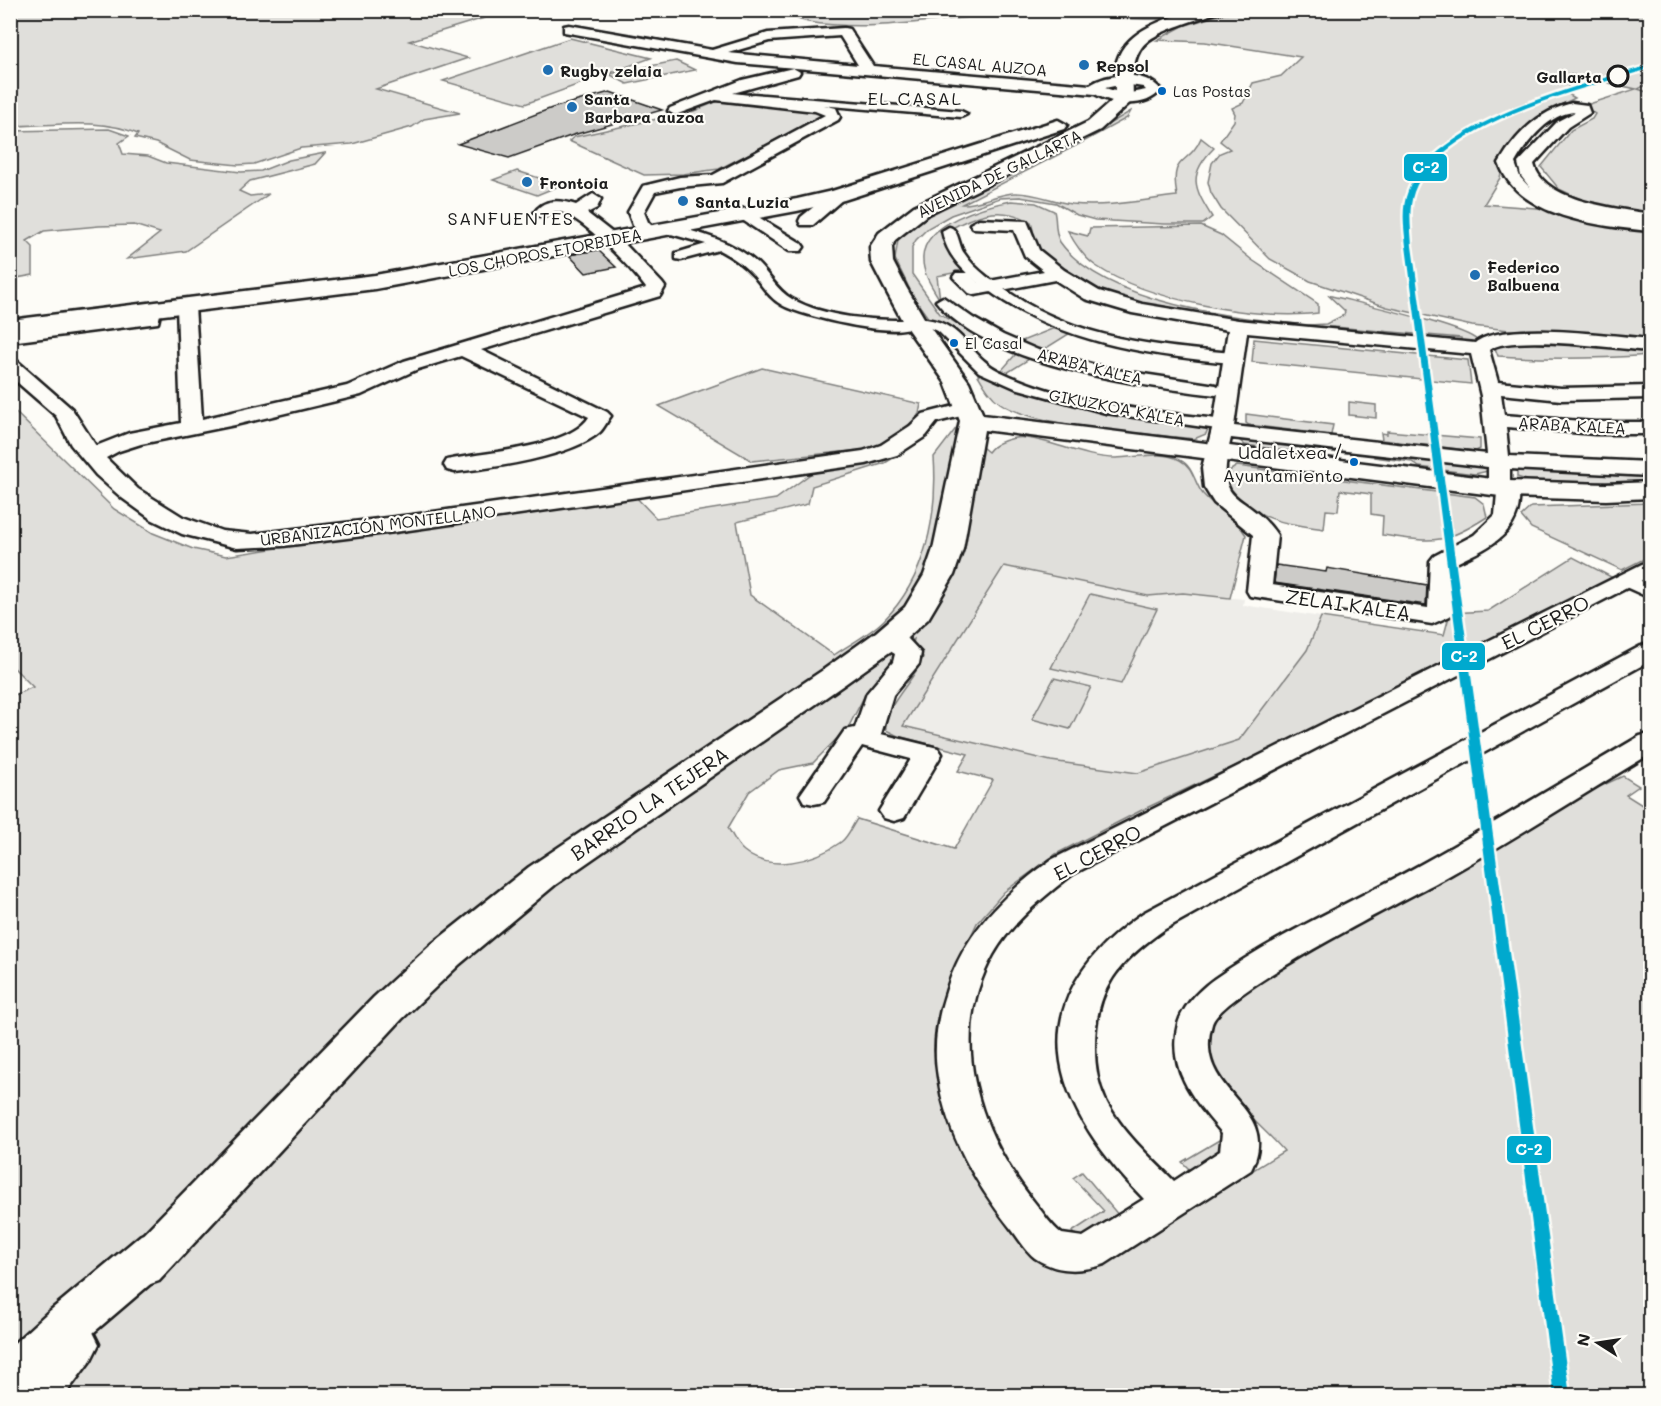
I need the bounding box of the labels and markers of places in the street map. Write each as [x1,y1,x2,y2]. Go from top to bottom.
place label: Repsol [1096,55,1149,76]
marker: Repsol [1077,58,1091,72]
place label: Rugby zelaia [560,60,663,81]
marker: Rugby zelaia [541,63,555,77]
marker: Gallarta [1607,65,1629,87]
place label: Gallarta [1536,66,1602,87]
place label: Las Postas [1173,81,1251,101]
marker: Las Postas [1156,85,1168,97]
place label: Santa Barbara auzoa [584,88,705,127]
marker: Santa Barbara auzoa [565,100,579,114]
place label: Frontoia [539,172,609,193]
marker: Frontoia [520,175,534,189]
place label: Santa Luzia [695,191,790,212]
marker: Santa Luzia [676,194,690,208]
place label: Federico Balbuena [1487,256,1560,295]
marker: Federico Balbuena [1468,268,1482,282]
place label: El Casal [965,333,1023,353]
marker: El Casal [948,337,960,349]
place label: Udaletxea / Ayuntamiento [1223,440,1343,487]
marker: Udaletxea / Ayuntamiento [1348,456,1360,468]

